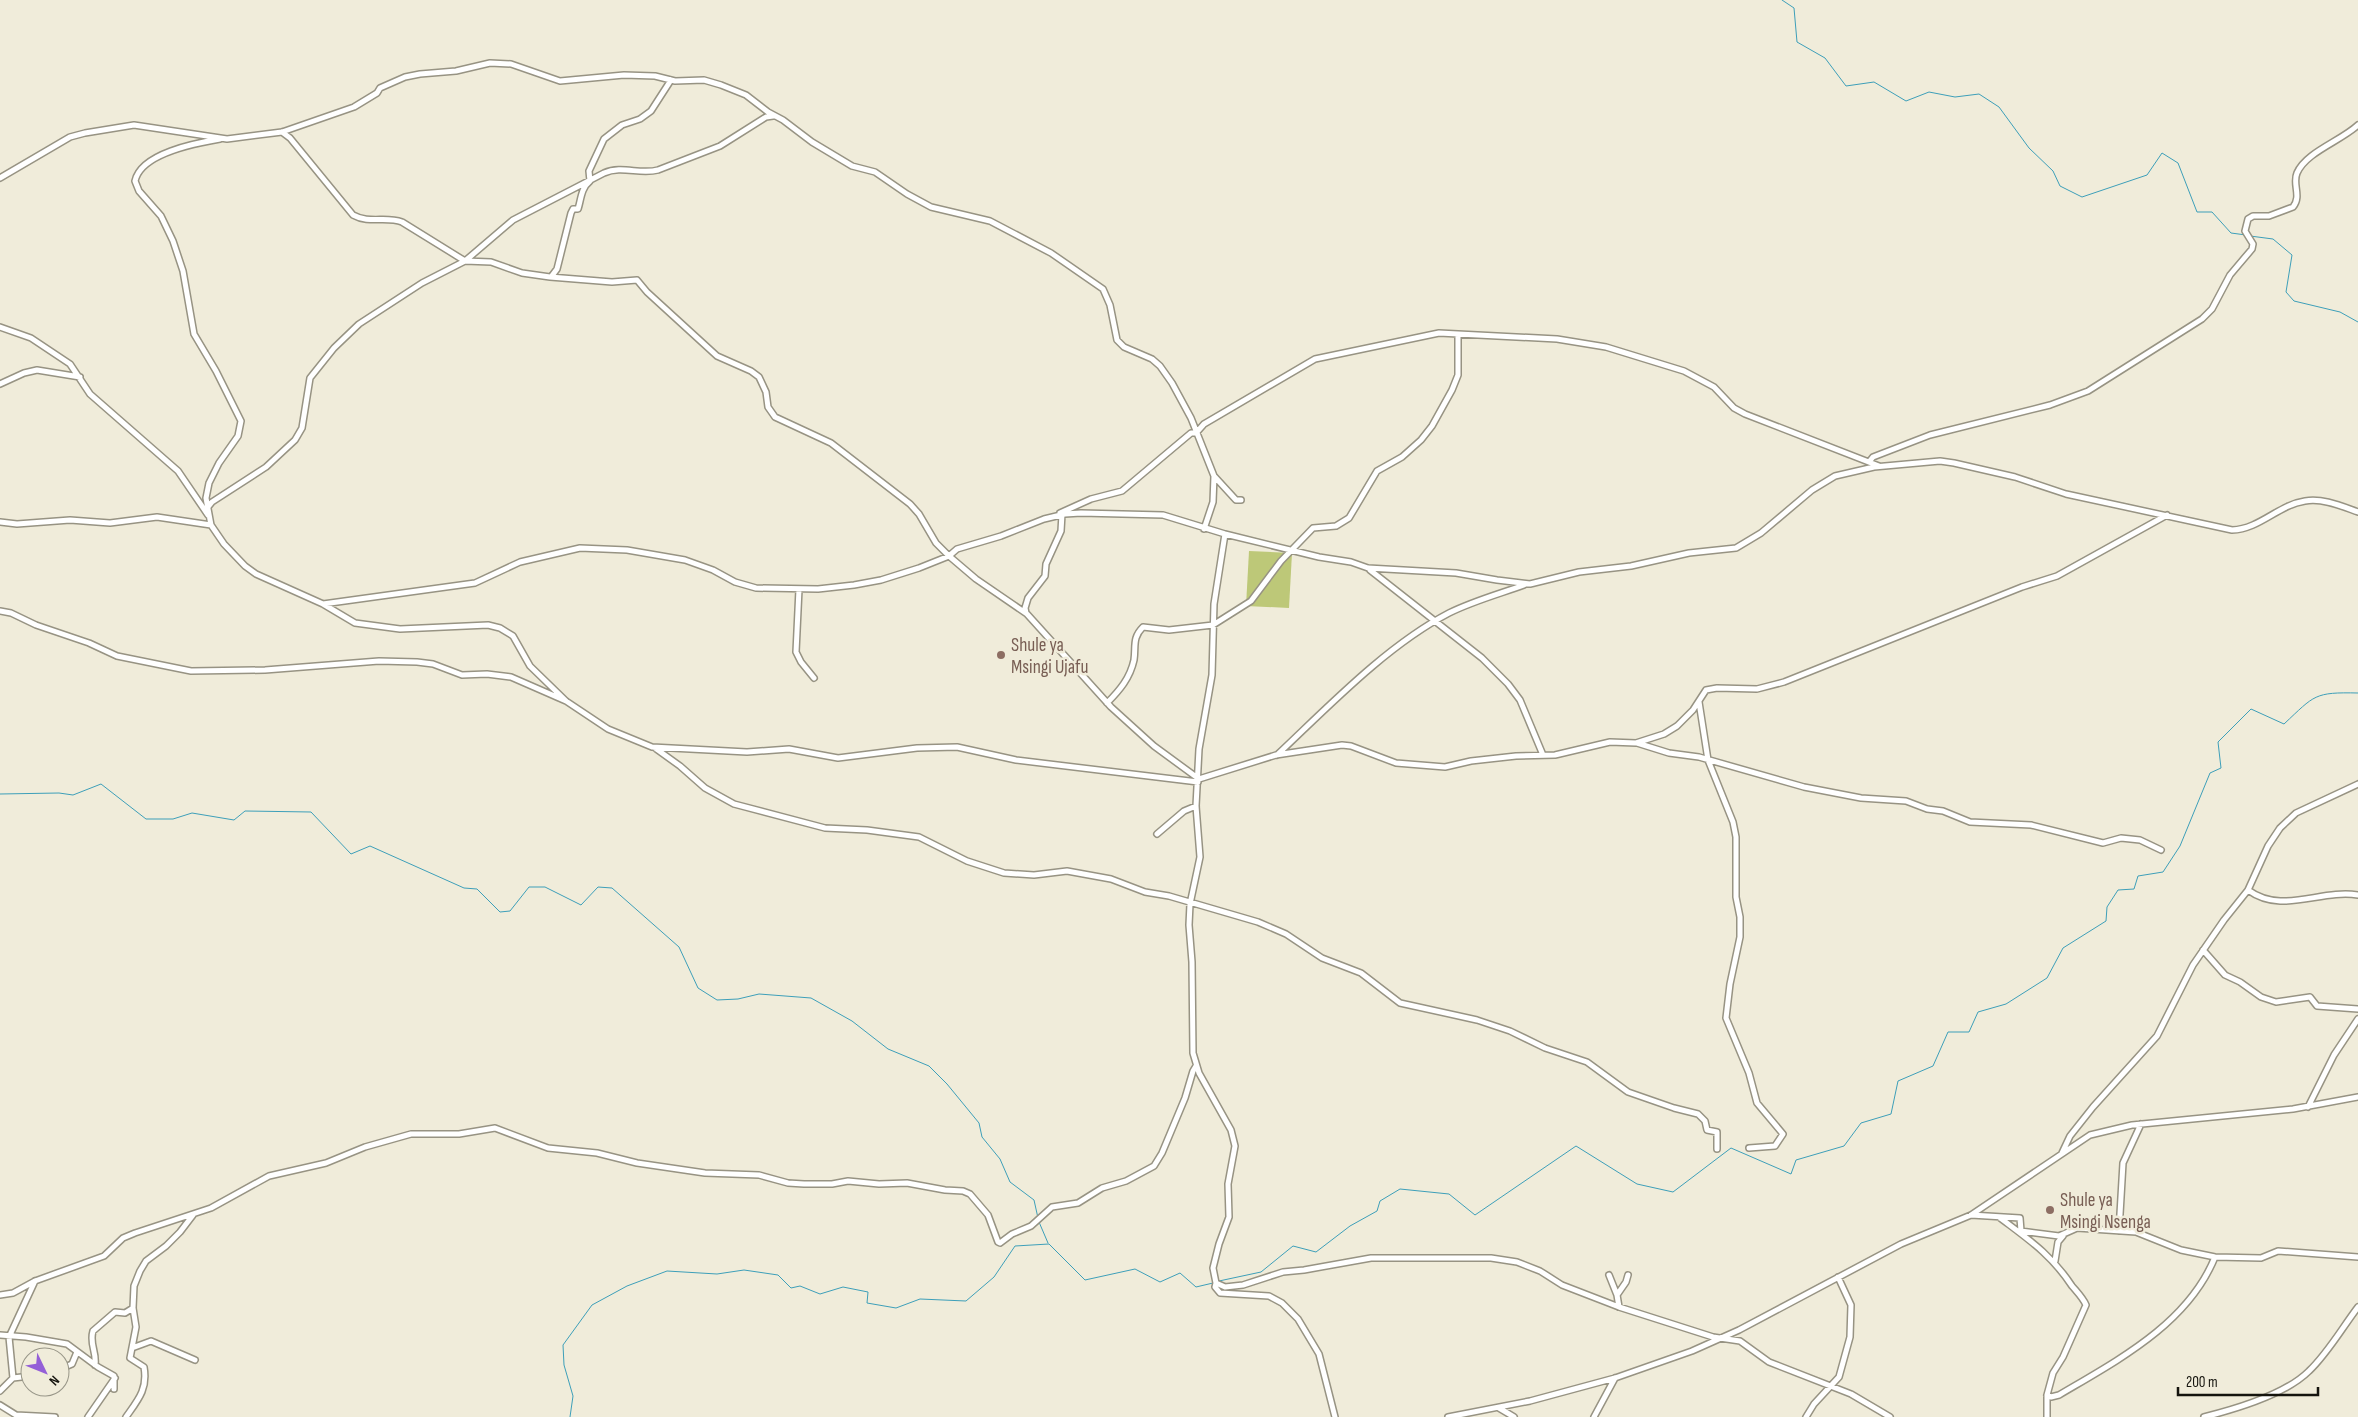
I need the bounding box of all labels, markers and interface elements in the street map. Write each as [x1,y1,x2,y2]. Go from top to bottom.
place label: Shule ya Msingi Ujafu [1011,634,1088,679]
marker: Shule ya Msingi Ujafu [995,649,1007,661]
place label: Shule ya Msingi Nsenga [2060,1189,2151,1234]
marker: Shule ya Msingi Nsenga [2044,1204,2056,1216]
north arrow [20,1347,70,1397]
scale bar [2178,1364,2318,1396]
text: N [45,1372,63,1389]
text: 200 m [2186,1373,2218,1392]

